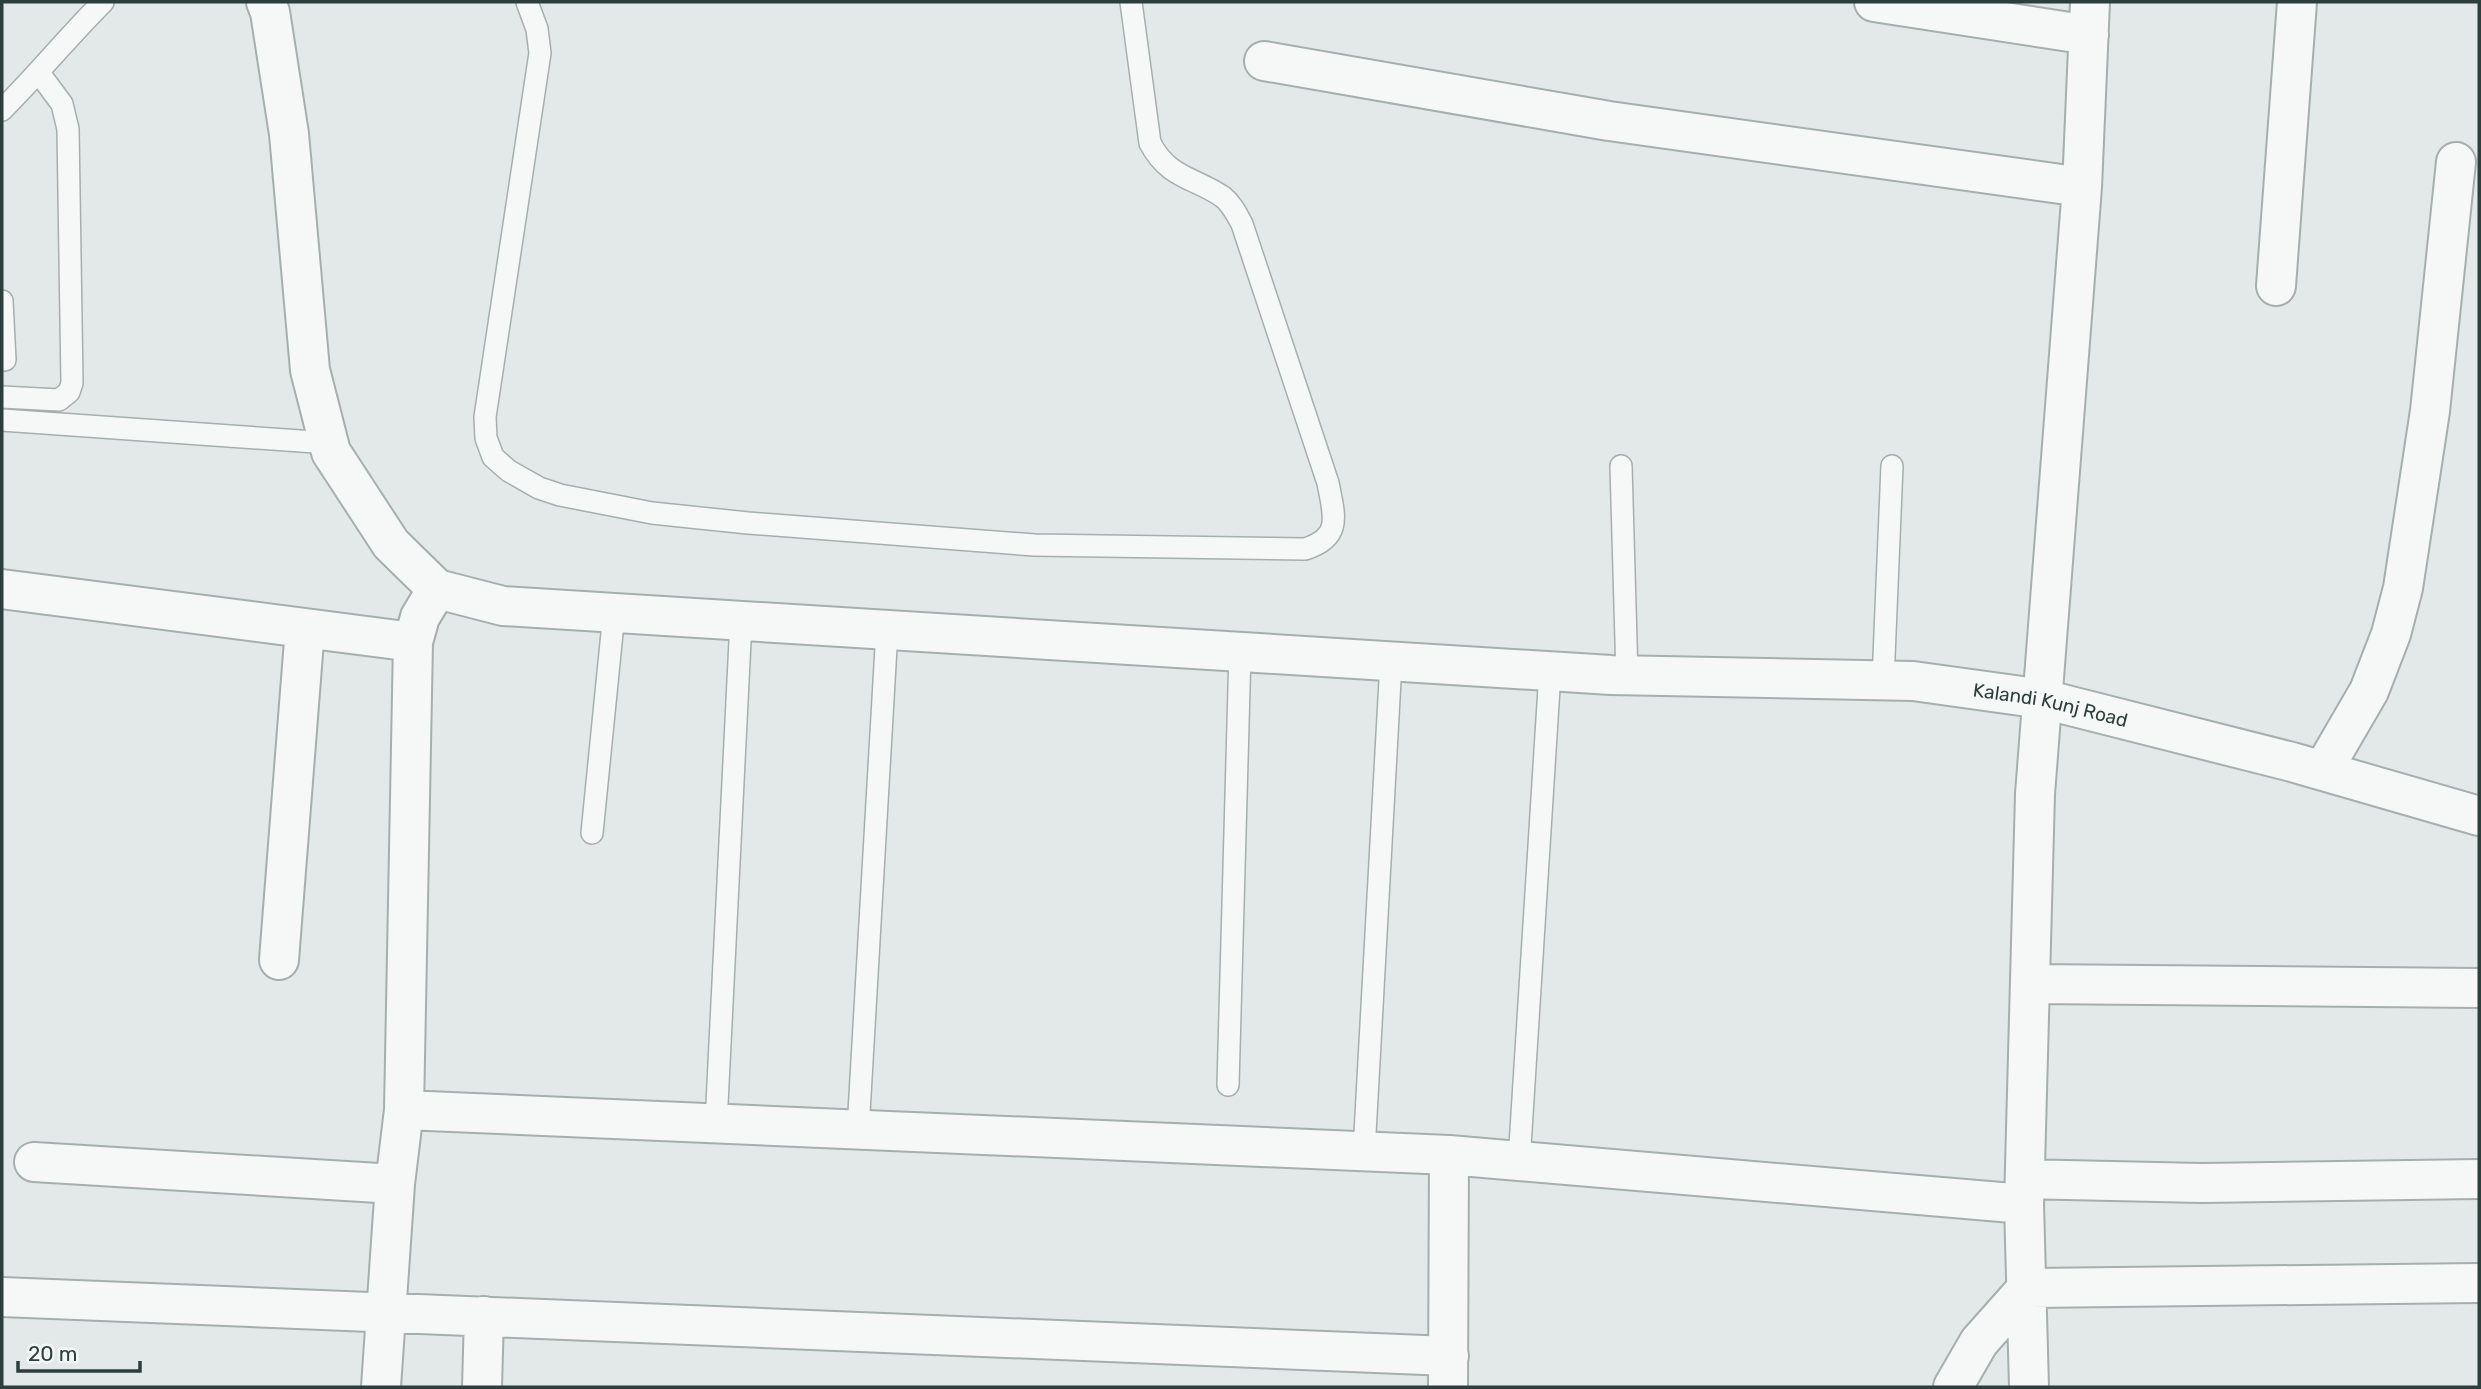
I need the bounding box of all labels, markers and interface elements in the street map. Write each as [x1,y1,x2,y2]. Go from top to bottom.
street label: Kalandi Kunj Road [1972,678,2130,732]
scale bar [18,1330,140,1374]
text: 20 m [28,1341,77,1366]

